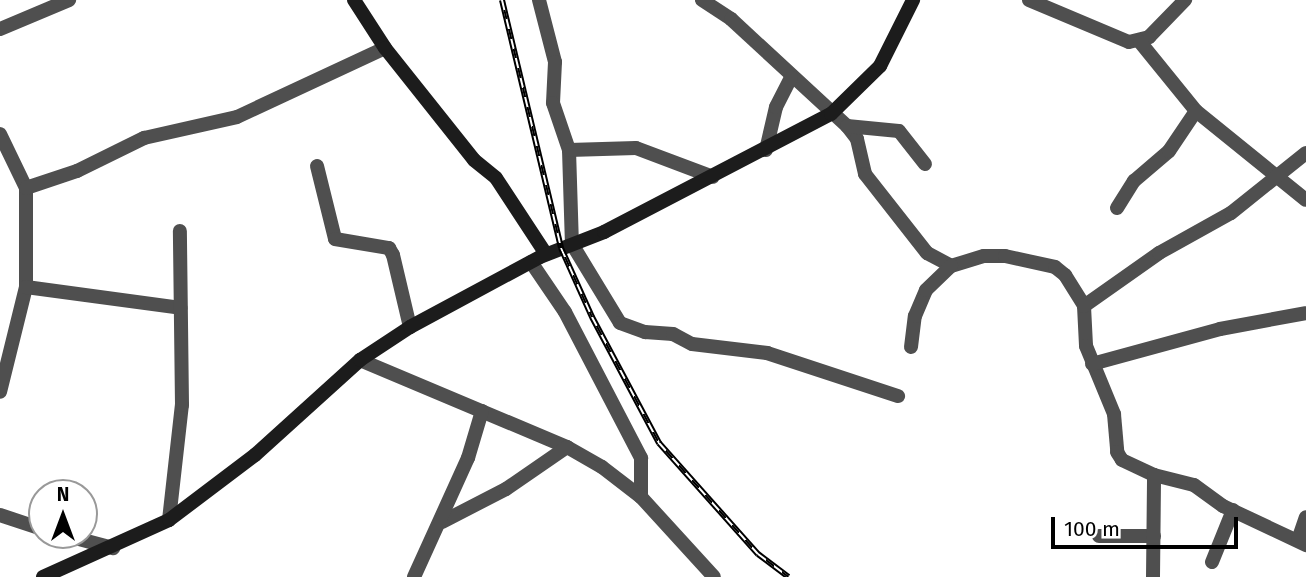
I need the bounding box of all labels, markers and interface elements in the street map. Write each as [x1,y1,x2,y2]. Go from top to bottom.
north arrow [28,479,98,549]
text: N [57,483,69,506]
scale bar [1054,504,1241,548]
text: 100 m [1064,516,1120,542]

